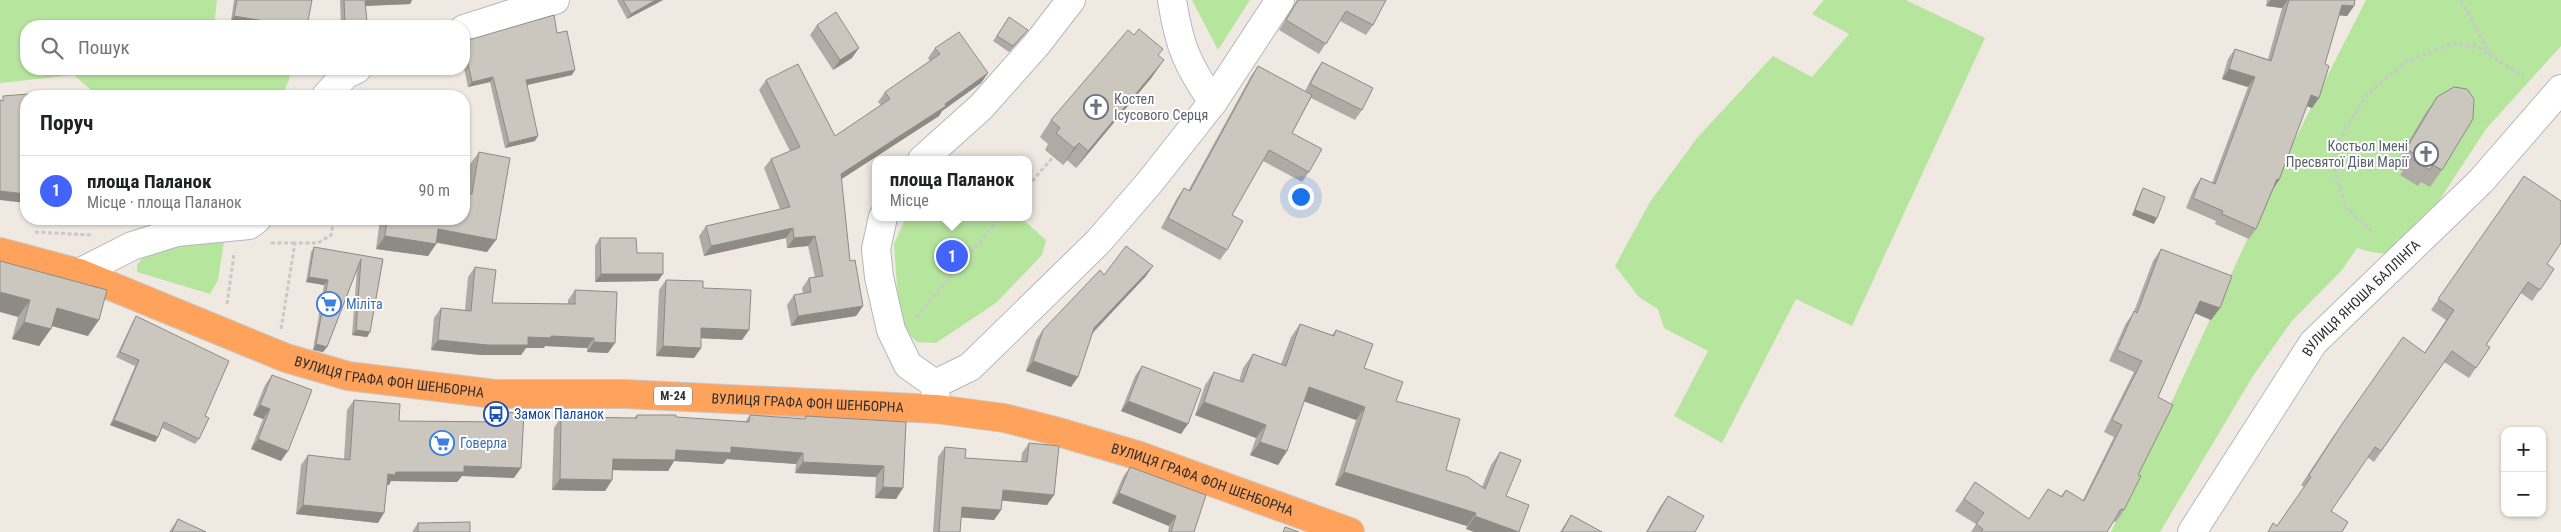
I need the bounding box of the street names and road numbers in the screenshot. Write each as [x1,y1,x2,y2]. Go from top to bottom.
street label: ВУЛИЦЯ ЯНОША БАЛЛІНГА [2299,236,2423,359]
street label: ВУЛИЦЯ ГРАФА ФОН ШЕНБОРНА [293,353,485,401]
road number: М-24 [654,386,692,406]
street label: ВУЛИЦЯ ГРАФА ФОН ШЕНБОРНА [711,390,904,415]
street label: ВУЛИЦЯ ГРАФА ФОН ШЕНБОРНА [1109,440,1296,519]

